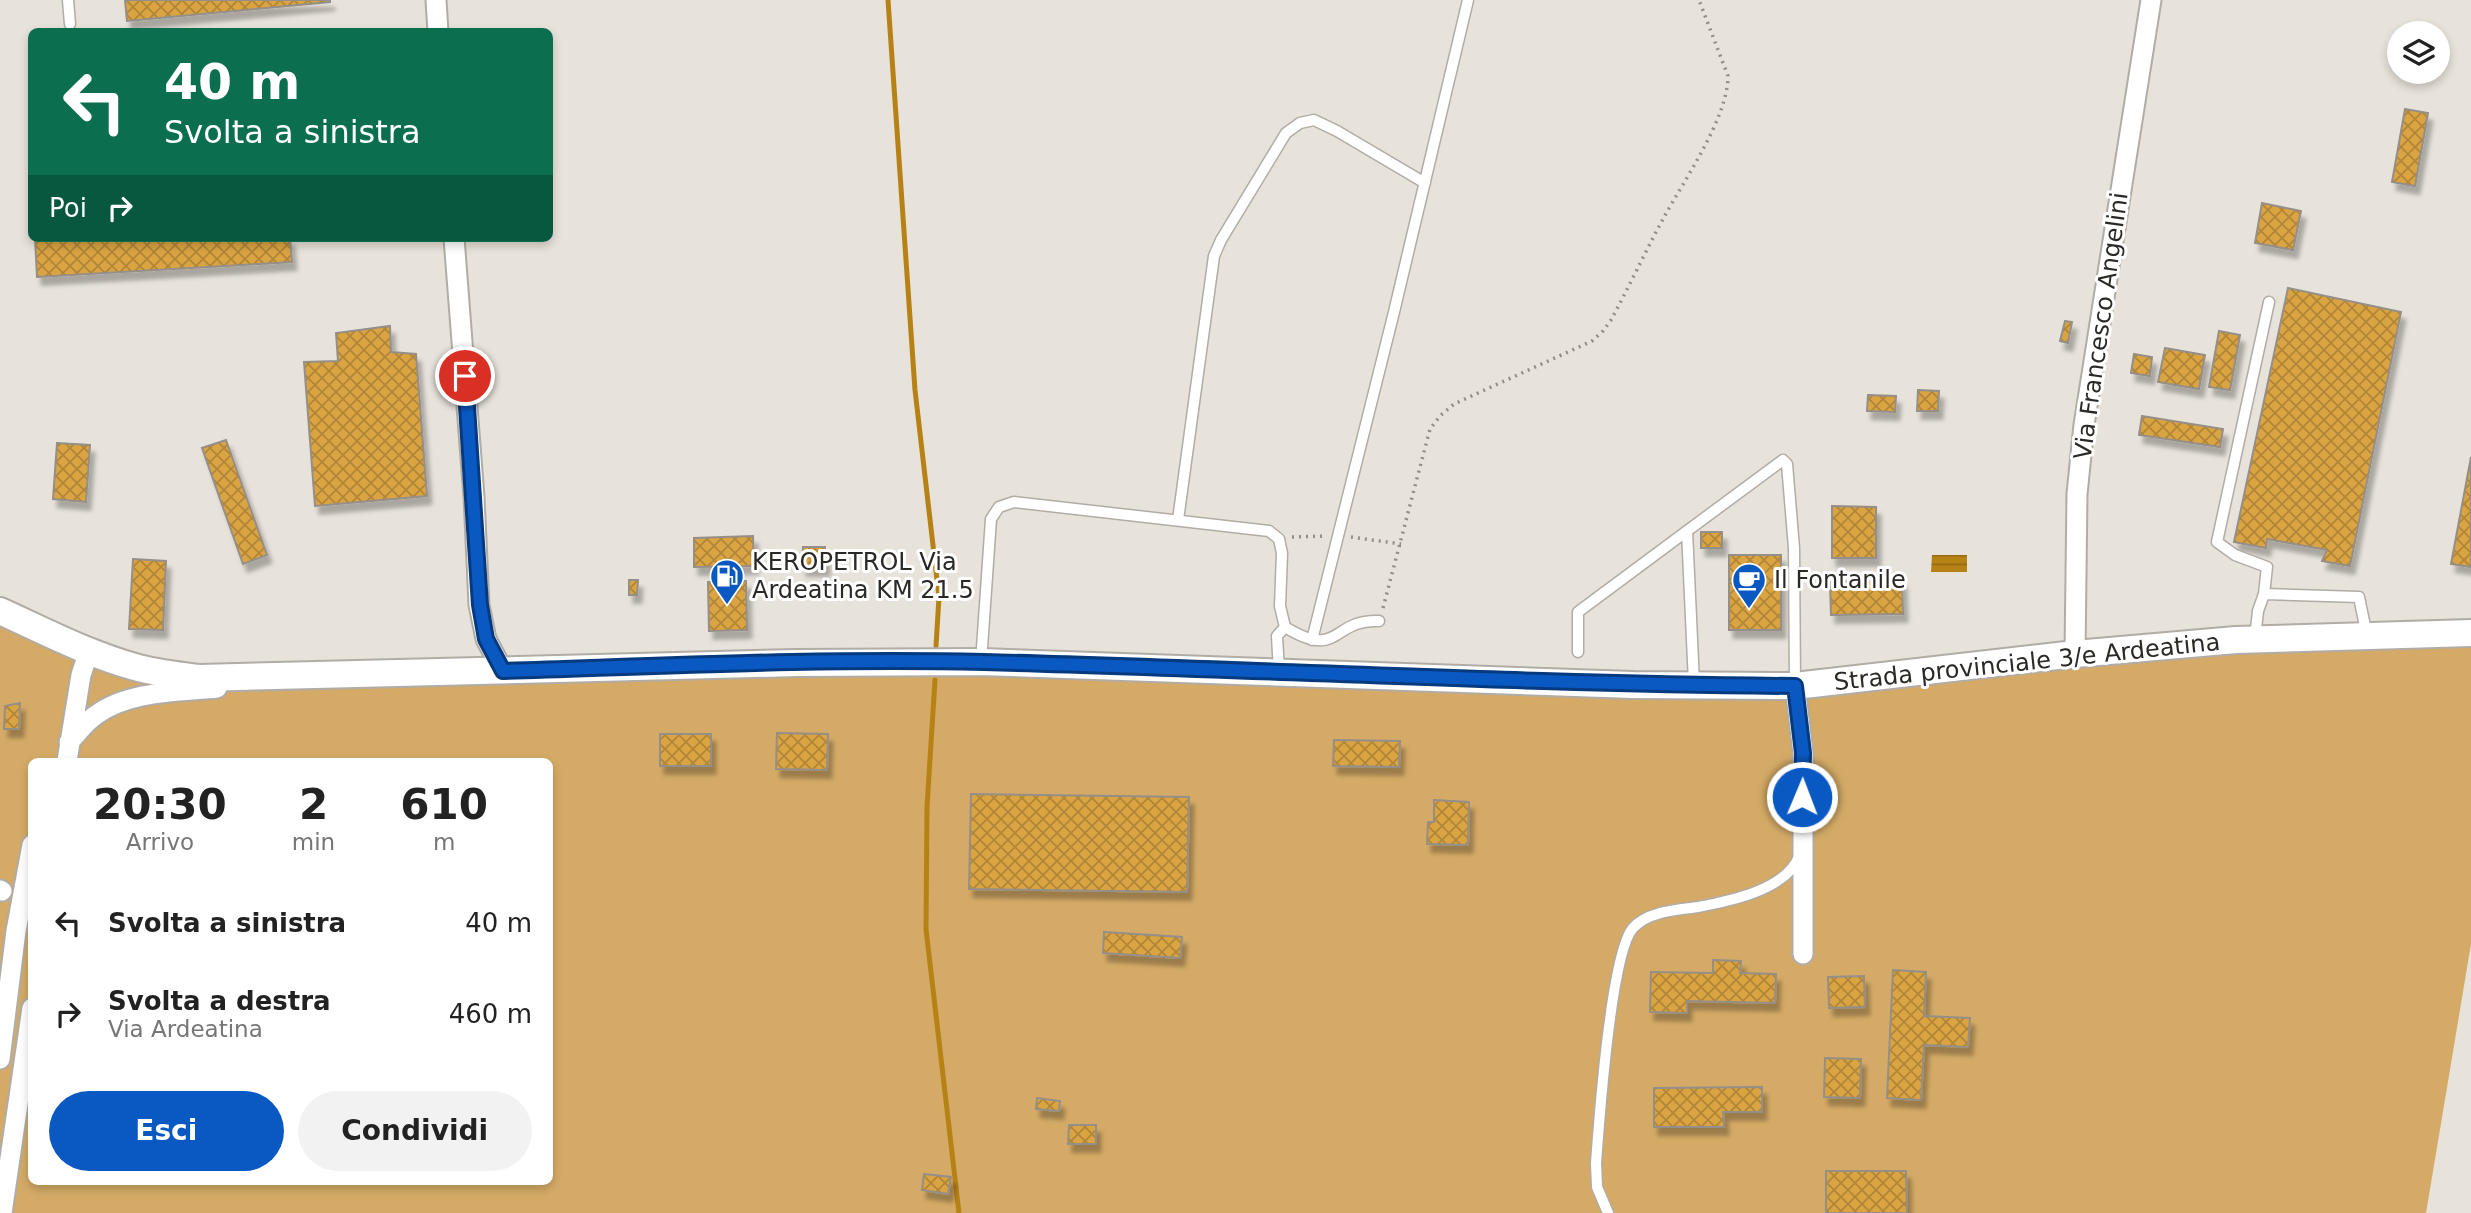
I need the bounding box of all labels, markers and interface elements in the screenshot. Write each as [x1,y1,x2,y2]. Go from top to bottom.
map controls [2387,21,2450,84]
button: layers [2387,21,2450,84]
text: 40 m [164,54,300,111]
icon: left [49,56,140,147]
text: Svolta a sinistra [164,113,421,151]
icon: right [101,189,139,227]
street label: Via Francesco Angelini [2068,191,2134,461]
text: Poi [49,193,87,223]
pin [435,346,495,406]
icon: arrive [446,357,484,395]
place label: KEROPETROL Via Ardeatina KM 21.5 [752,548,974,604]
fuel station icon: KEROPETROL Via Ardeatina KM 21.5 [708,557,746,606]
cafe icon: Il Fontanile [1730,561,1768,610]
place label: Il Fontanile [1774,566,1906,594]
street label: Strada provinciale 3/e Ardeatina [1833,628,2221,696]
position arrow [1765,760,1839,834]
text: 20:30 [93,780,227,829]
text: 2 [299,780,328,829]
text: 610 [400,780,488,829]
text: Arrivo [126,829,194,855]
text: min [292,829,335,855]
text: m [433,829,455,855]
icon: left [49,904,87,942]
text: Svolta a sinistra [108,908,346,938]
text: 40 m [465,908,532,938]
text: Svolta a destra [108,986,331,1016]
icon: right [49,995,87,1033]
text: 460 m [449,999,532,1029]
text: Via Ardeatina [108,1016,263,1042]
button: Esci [49,1091,284,1171]
button: Condividi [298,1091,532,1171]

